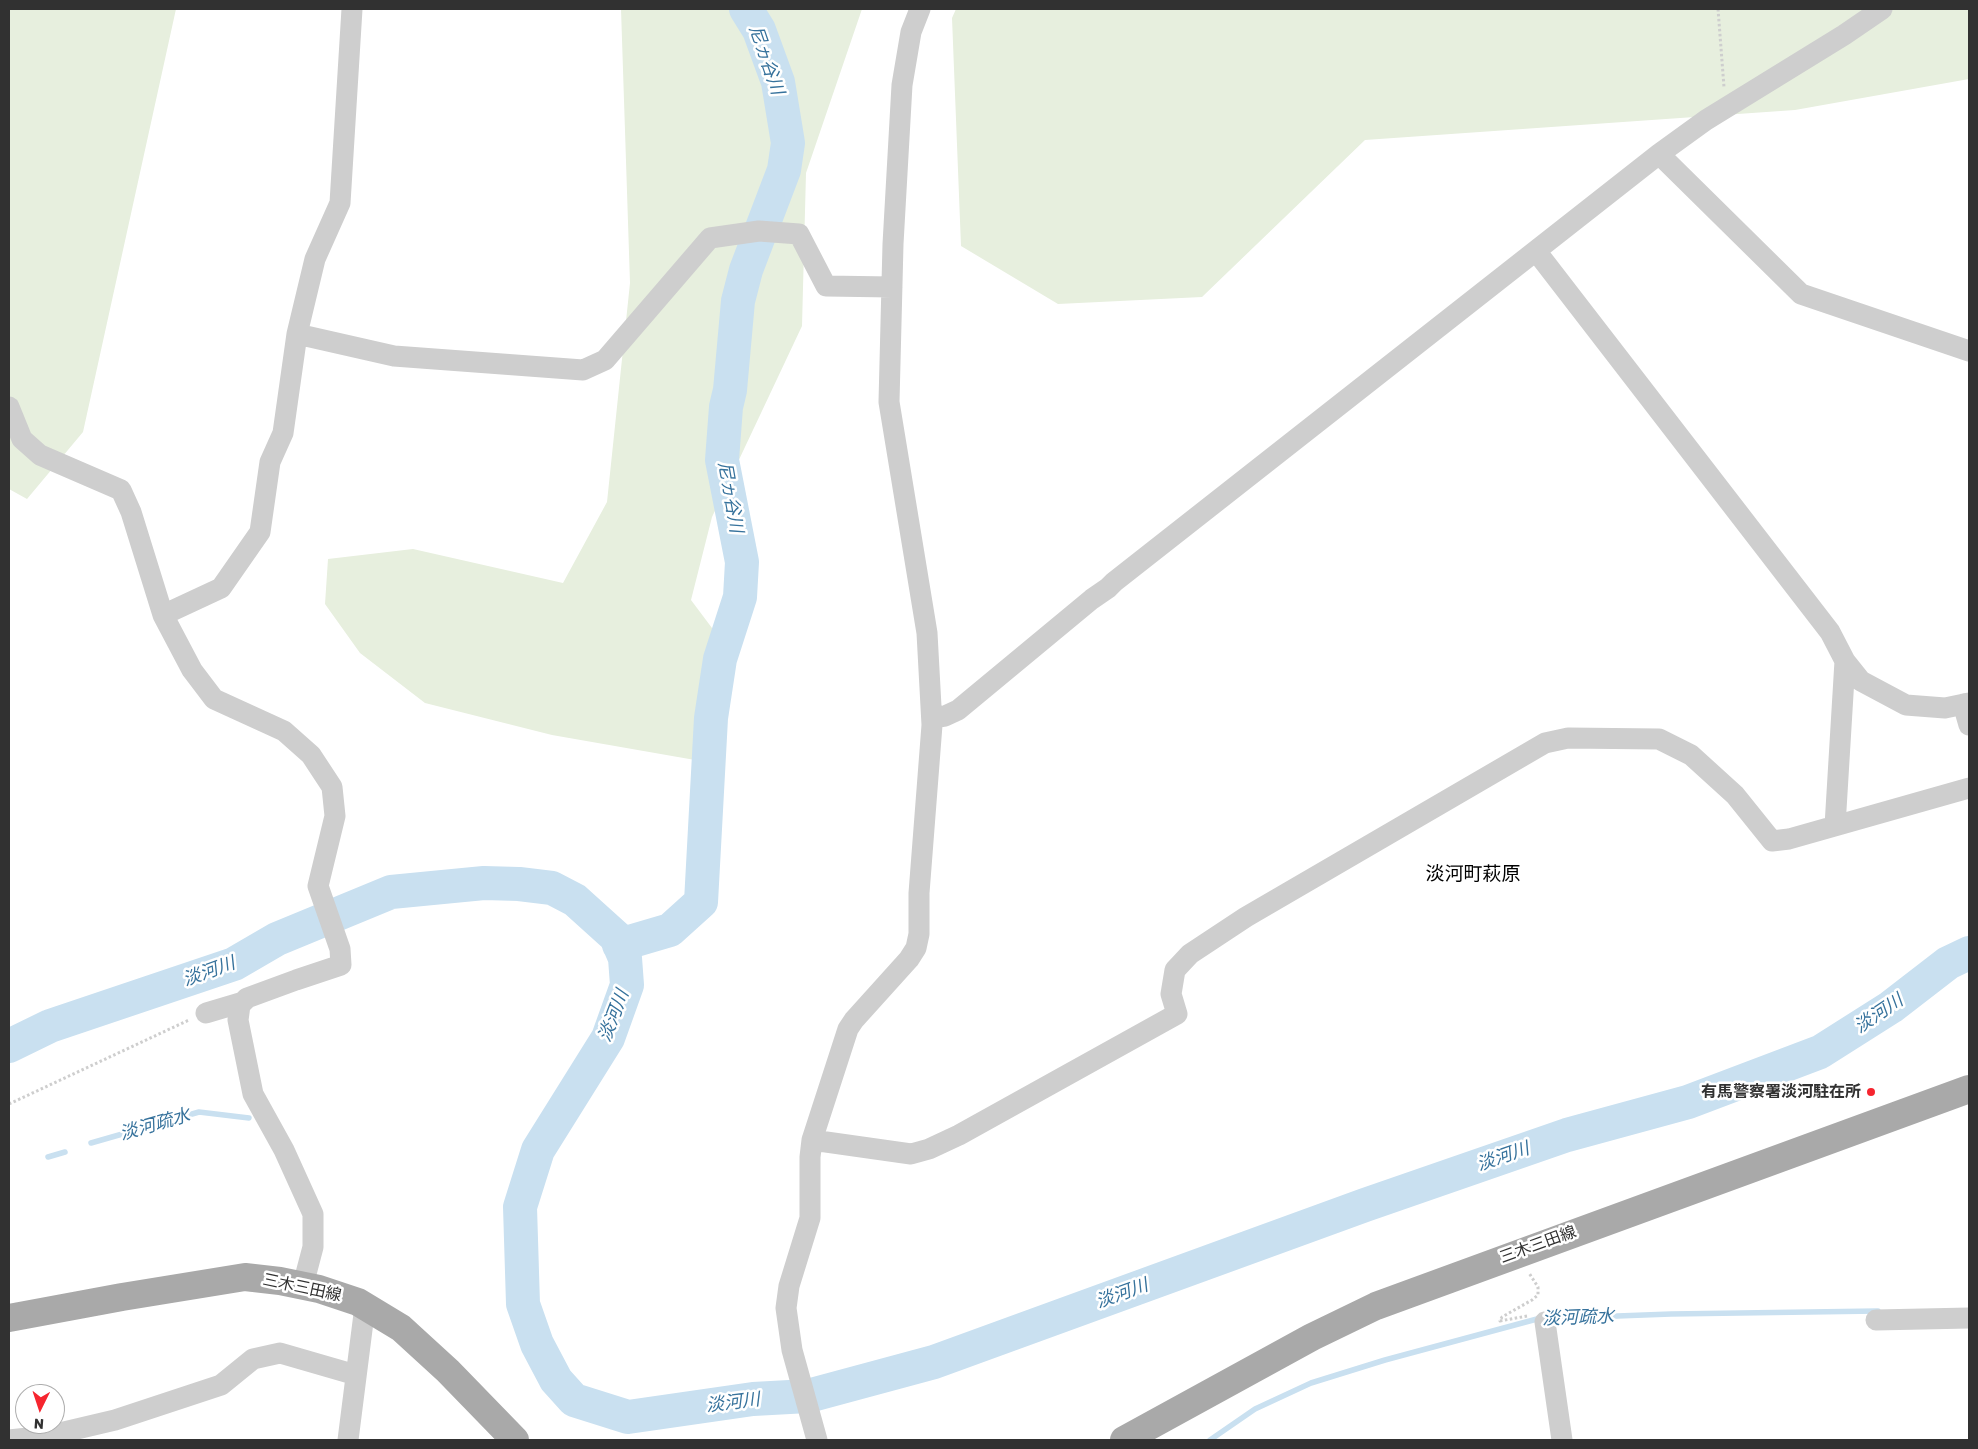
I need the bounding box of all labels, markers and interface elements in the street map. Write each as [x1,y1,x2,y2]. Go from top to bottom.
water label: 尼ヵ谷川 [744,22,788,98]
water label: 尼ヵ谷川 [713,460,747,534]
district label: 淡河町萩原 [1426,864,1520,886]
water label: 淡河川 [180,953,238,991]
water label: 淡河川 [594,987,634,1045]
water label: 淡河川 [1851,990,1907,1038]
place label: 有馬警察署淡河駐在所 [1701,1082,1861,1102]
marker: 有馬警察署淡河駐在所 [1865,1086,1877,1098]
water label: 淡河疏水 [117,1105,193,1145]
water label: 淡河川 [1474,1138,1532,1176]
street label: 三木三田線 [1497,1222,1579,1268]
street label: 三木三田線 [261,1270,343,1306]
water label: 淡河川 [1093,1275,1151,1313]
water label: 淡河疏水 [1542,1306,1614,1330]
north arrow [15,1384,65,1434]
water label: 淡河川 [705,1389,761,1417]
text: N [33,1415,45,1432]

